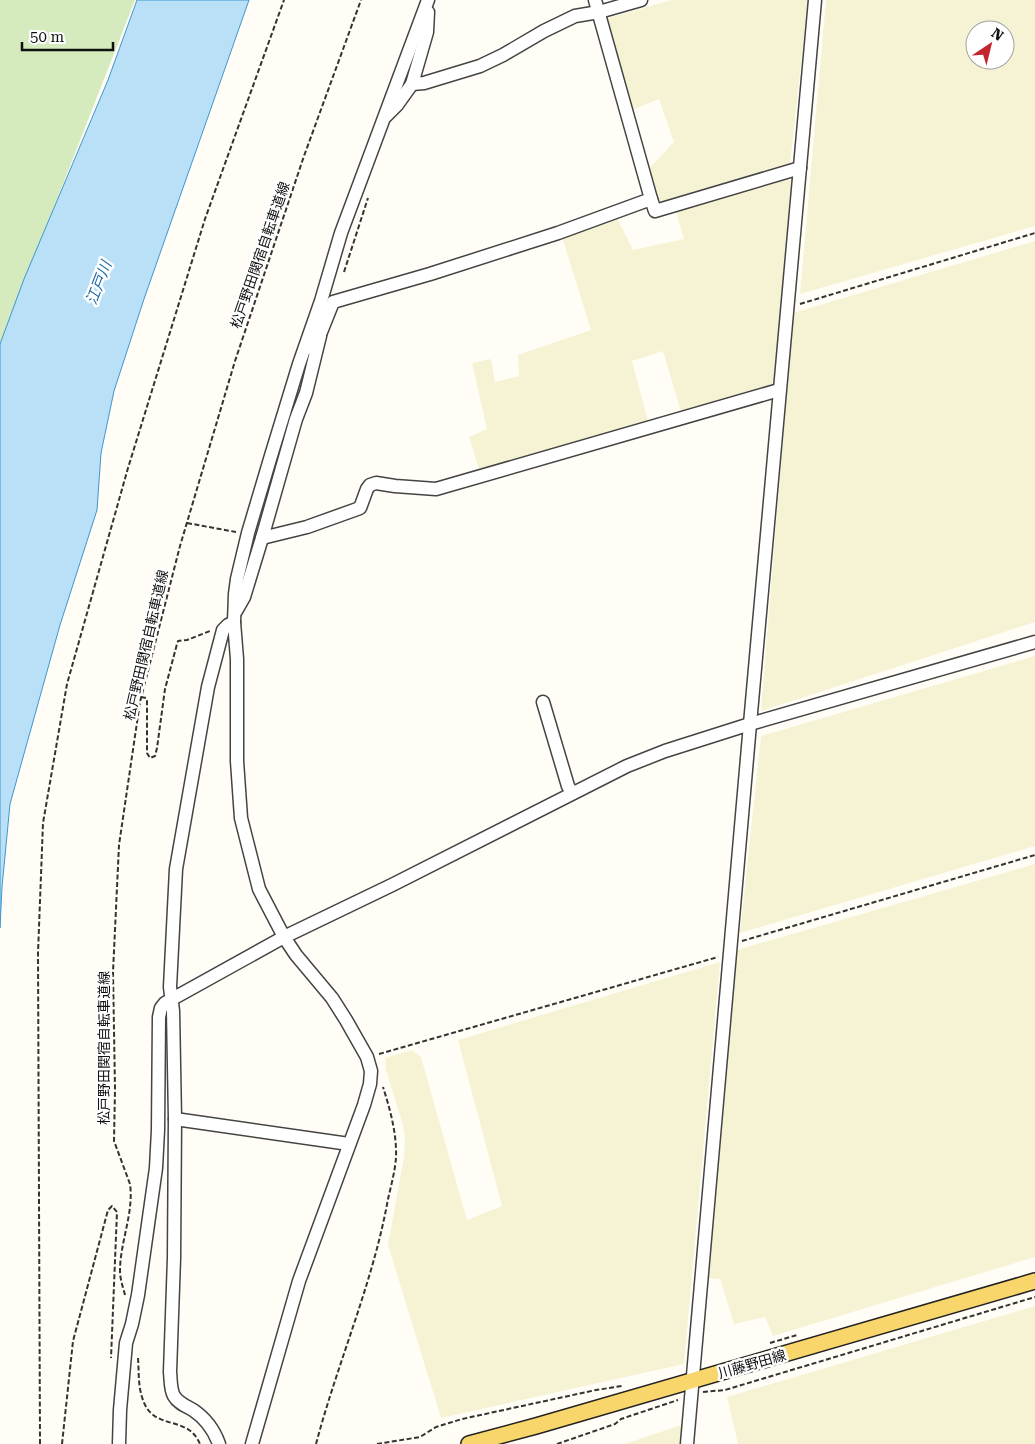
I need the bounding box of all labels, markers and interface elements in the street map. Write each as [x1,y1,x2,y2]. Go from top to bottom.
scale bar [22,20,114,52]
north arrow [965,20,1015,70]
text: N [988,25,1007,44]
text: 50 m [30,28,65,46]
street label: 松戸野田関宿自転車道線 [227,180,293,330]
water label: 江戸川 [83,257,116,307]
street label: 松戸野田関宿自転車道線 [121,568,171,722]
street label: 松戸野田関宿自転車道線 [96,971,112,1125]
street label: 川藤野田線 [716,1347,788,1381]

